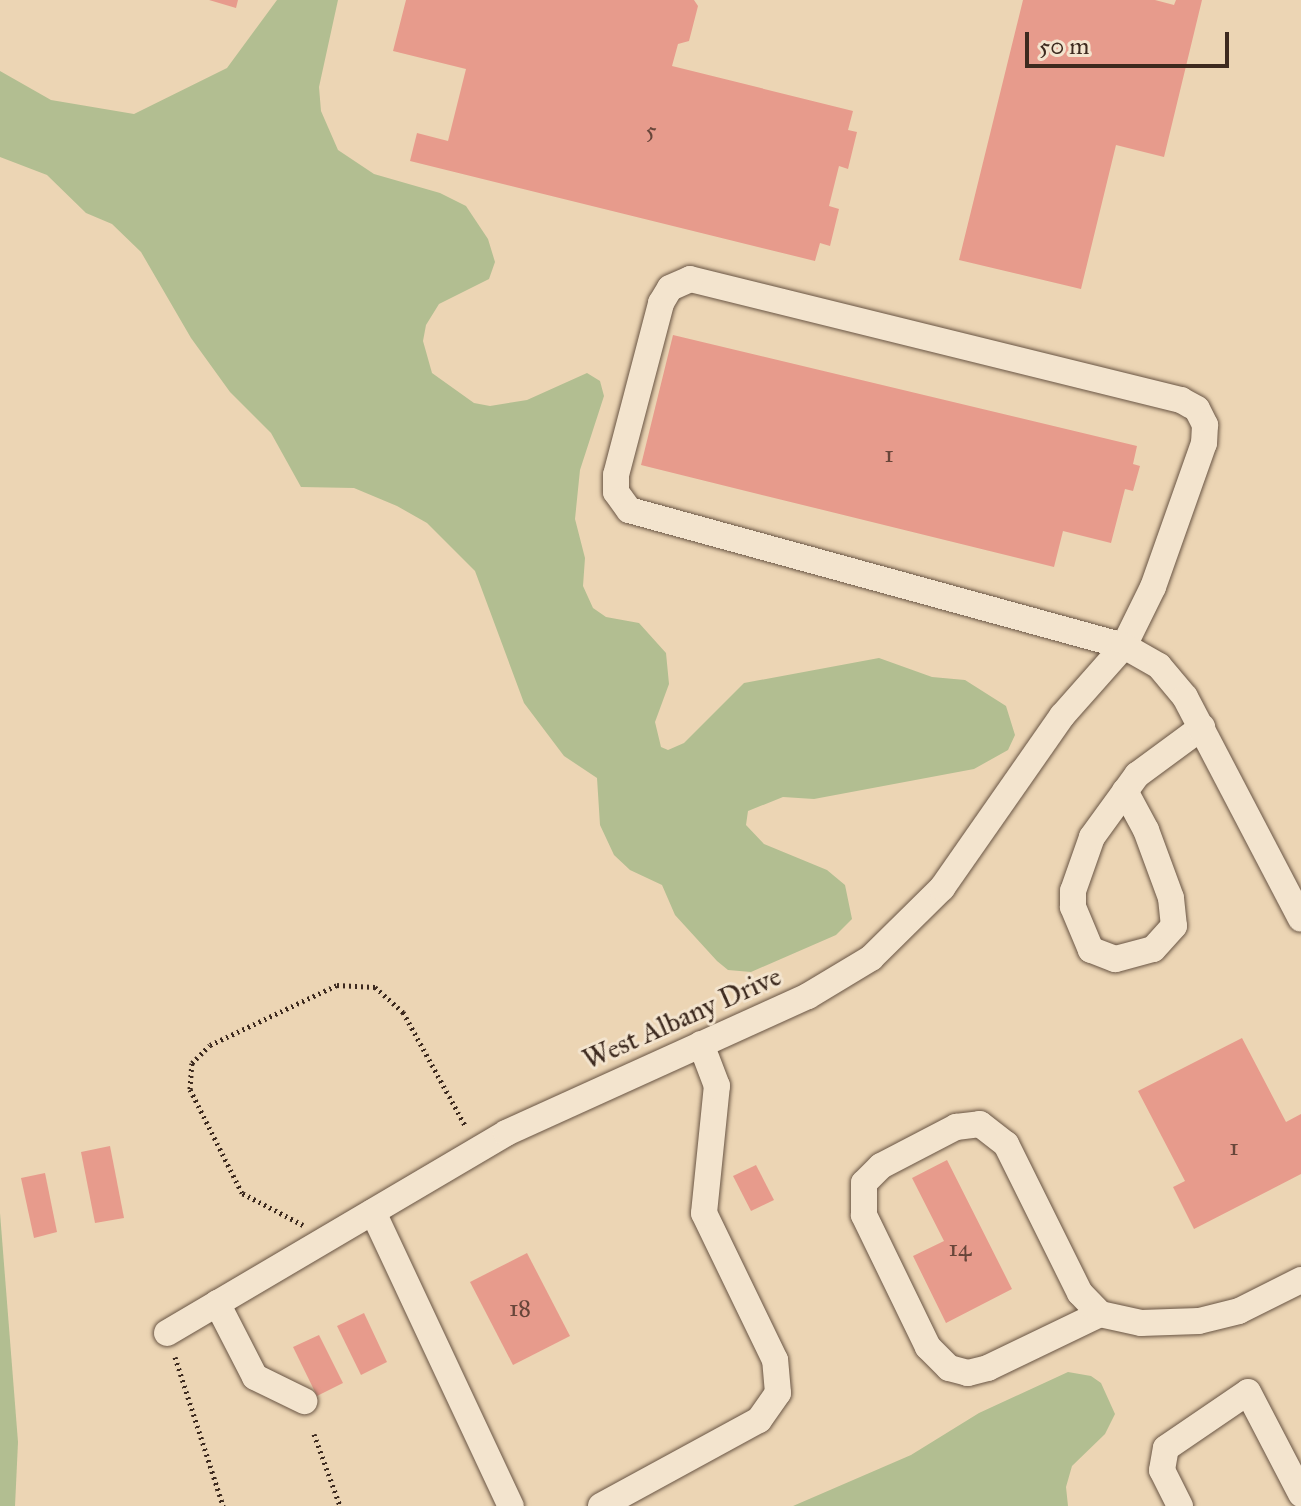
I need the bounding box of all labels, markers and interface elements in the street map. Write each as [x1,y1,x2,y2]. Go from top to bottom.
scale bar [1029,16,1233,66]
text: 50 m [1039,31,1089,61]
house number: 5 [645,117,657,145]
house number: 1 [884,441,894,469]
street label: West Albany Drive [578,959,786,1077]
house number: 1 [1229,1134,1239,1162]
house number: 14 [949,1235,971,1263]
house number: 18 [509,1295,531,1323]

